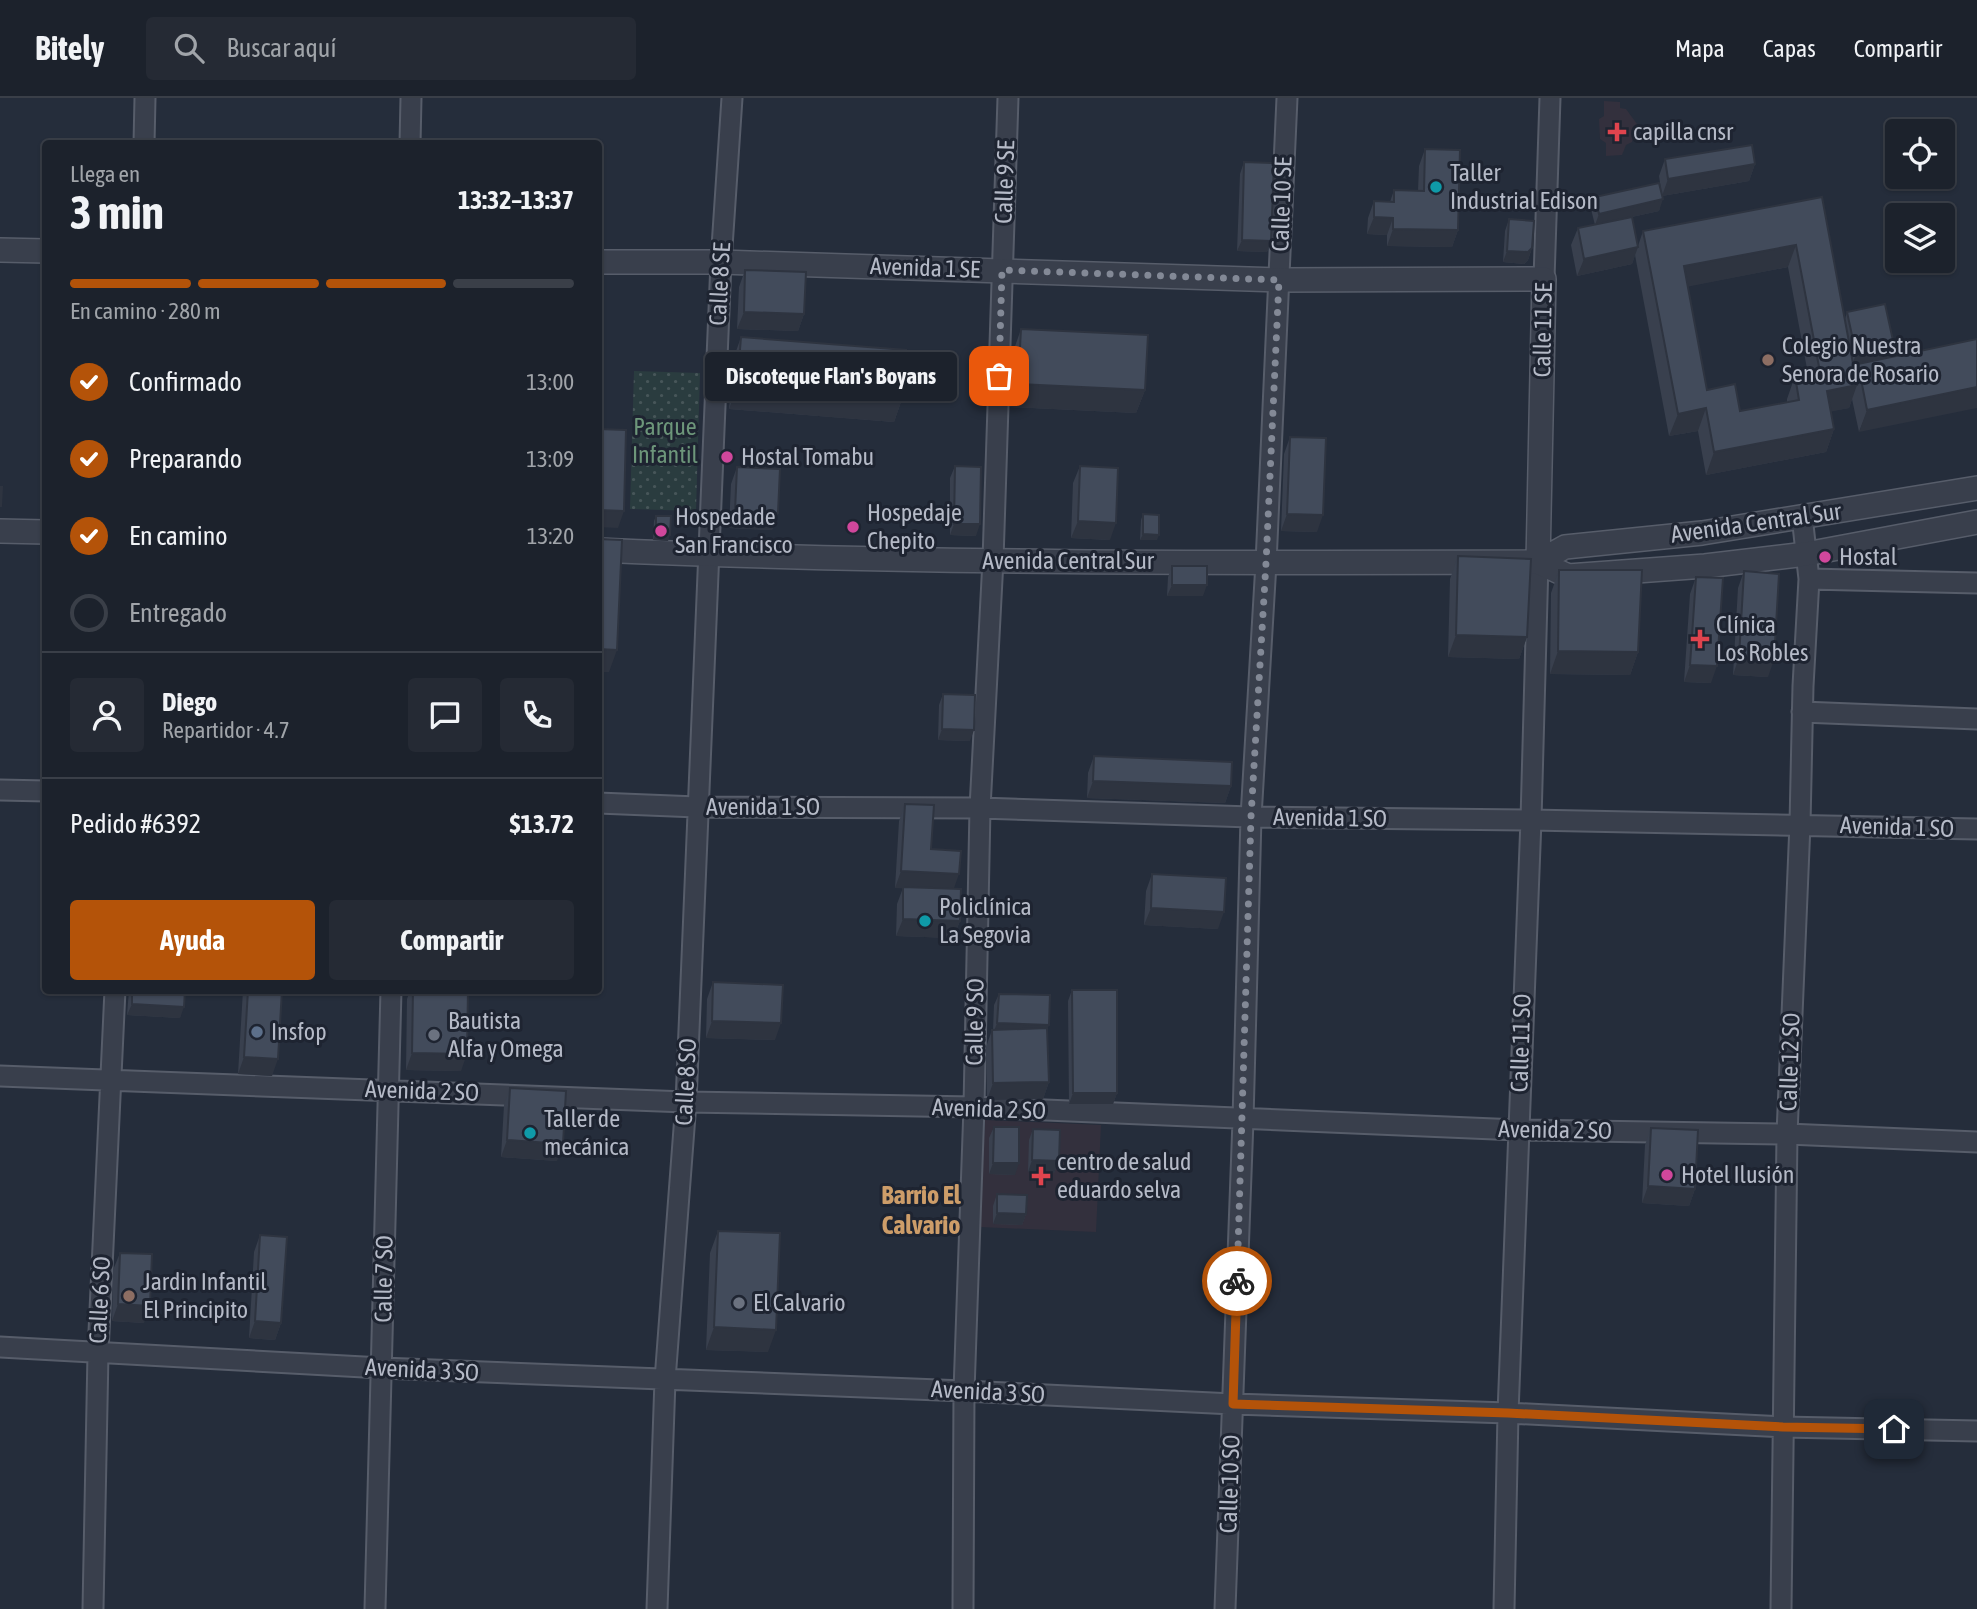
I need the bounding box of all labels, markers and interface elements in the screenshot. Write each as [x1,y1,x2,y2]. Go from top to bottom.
search box [146,17,636,80]
text: Bitely [35,29,104,67]
icon: search [170,29,208,67]
text: Buscar aquí [226,33,336,63]
text: Mapa [1675,35,1725,62]
text: Capas [1763,35,1816,62]
text: Compartir [1854,35,1942,62]
place label: capilla cnsr [1633,118,1734,145]
map controls [1885,119,1955,273]
button: locate [1885,119,1955,189]
marker: capilla cnsr [1607,122,1627,142]
street label: Calle 9 SE [990,140,1019,224]
street label: Calle 10 SE [1266,156,1297,252]
place label: Taller Industrial Edison [1450,159,1598,214]
text: Llega en [70,161,140,187]
marker: Taller Industrial Edison [1428,179,1444,195]
text: 13:32–13:37 [458,185,574,215]
text: 3 min [70,186,164,239]
button: layers [1885,203,1955,273]
street label: Calle 8 SE [704,242,735,326]
street label: Avenida 1 SE [869,252,981,283]
street label: Calle 11 SE [1528,282,1557,378]
text: En camino · 280 m [70,298,221,324]
place label: Colegio Nuestra Senora de Rosario [1782,332,1939,387]
pin [969,346,1029,406]
callout: Discoteque Flan's Boyans [705,352,957,400]
marker: Colegio Nuestra Senora de Rosario [1760,352,1776,368]
icon: bag [980,357,1018,395]
icon: check [70,363,108,401]
text: Discoteque Flan's Boyans [726,363,936,389]
text: Confirmado [129,367,242,397]
text: 13:00 [526,369,574,395]
park label: Parque Infantil [632,413,699,468]
icon: check [70,440,108,478]
place label: Hostal Tomabu [741,443,874,470]
text: Preparando [129,444,242,474]
text: 13:09 [526,446,574,472]
marker: Hostal Tomabu [719,449,735,465]
street label: Avenida Central Sur [1669,497,1844,548]
place label: Hospedaje Chepito [867,499,962,554]
place label: Hospedade San Francisco [675,503,793,558]
icon: check [70,517,108,555]
marker: Hospedaje Chepito [845,519,861,535]
text: En camino [129,521,228,551]
text: 13:20 [527,523,574,549]
marker: Hospedade San Francisco [653,523,669,539]
place label: Hostal [1839,543,1898,570]
street label: Avenida Central Sur [982,547,1155,574]
marker: Hostal [1817,549,1833,565]
text: Entregado [129,598,227,628]
place label: Clínica Los Robles [1716,611,1808,666]
marker: Clínica Los Robles [1690,629,1710,649]
button: person [70,678,144,752]
button: chat [408,678,482,752]
button: phone [500,678,574,752]
text: Diego [162,687,217,717]
text: Repartidor · 4.7 [162,717,289,743]
street label: Avenida 1 SO [706,793,820,820]
street label: Avenida 1 SO [1273,803,1387,832]
text: Pedido #6392 [70,809,201,839]
text: $13.72 [510,809,574,839]
street label: Avenida 1 SO [1840,811,1954,842]
place label: Policlínica La Segovia [939,893,1032,948]
button: Ayuda [70,900,315,980]
button: Compartir [329,900,574,980]
marker: Policlínica La Segovia [917,913,933,929]
street label: Calle 9 SO [960,978,989,1066]
street label: Calle 11 SO [1505,993,1536,1093]
place label: Bautista Alfa y Omega [448,1007,564,1062]
street label: Calle 12 SO [1774,1012,1805,1112]
place label: Insfop [271,1018,327,1045]
marker: Insfop [249,1024,265,1040]
marker: Bautista Alfa y Omega [426,1027,442,1043]
street label: Calle 8 SO [670,1038,701,1126]
street label: Avenida 2 SO [365,1075,479,1106]
street label: Avenida 2 SO [932,1093,1046,1124]
place label: Taller de mecánica [544,1105,629,1160]
street label: Avenida 2 SO [1498,1115,1612,1144]
marker: Taller de mecánica [522,1125,538,1141]
place label: centro de salud eduardo selva [1057,1148,1192,1203]
place label: Hotel Ilusión [1681,1161,1794,1188]
marker: centro de salud eduardo selva [1031,1166,1051,1186]
marker: Hotel Ilusión [1659,1167,1675,1183]
district label: Barrio El Calvario [881,1180,962,1240]
street label: Calle 7 SO [369,1235,398,1323]
courier [1202,1246,1272,1316]
street label: Calle 6 SO [84,1256,115,1344]
icon: bike [1218,1262,1256,1300]
place label: Jardin Infantil El Principito [143,1268,267,1323]
marker: Jardin Infantil El Principito [121,1288,137,1304]
place label: El Calvario [753,1289,846,1316]
marker: El Calvario [731,1295,747,1311]
street label: Avenida 3 SO [364,1353,480,1386]
street label: Avenida 3 SO [930,1375,1046,1408]
pin [1864,1399,1924,1459]
icon: home [1875,1410,1913,1448]
street label: Calle 10 SO [1214,1434,1245,1534]

